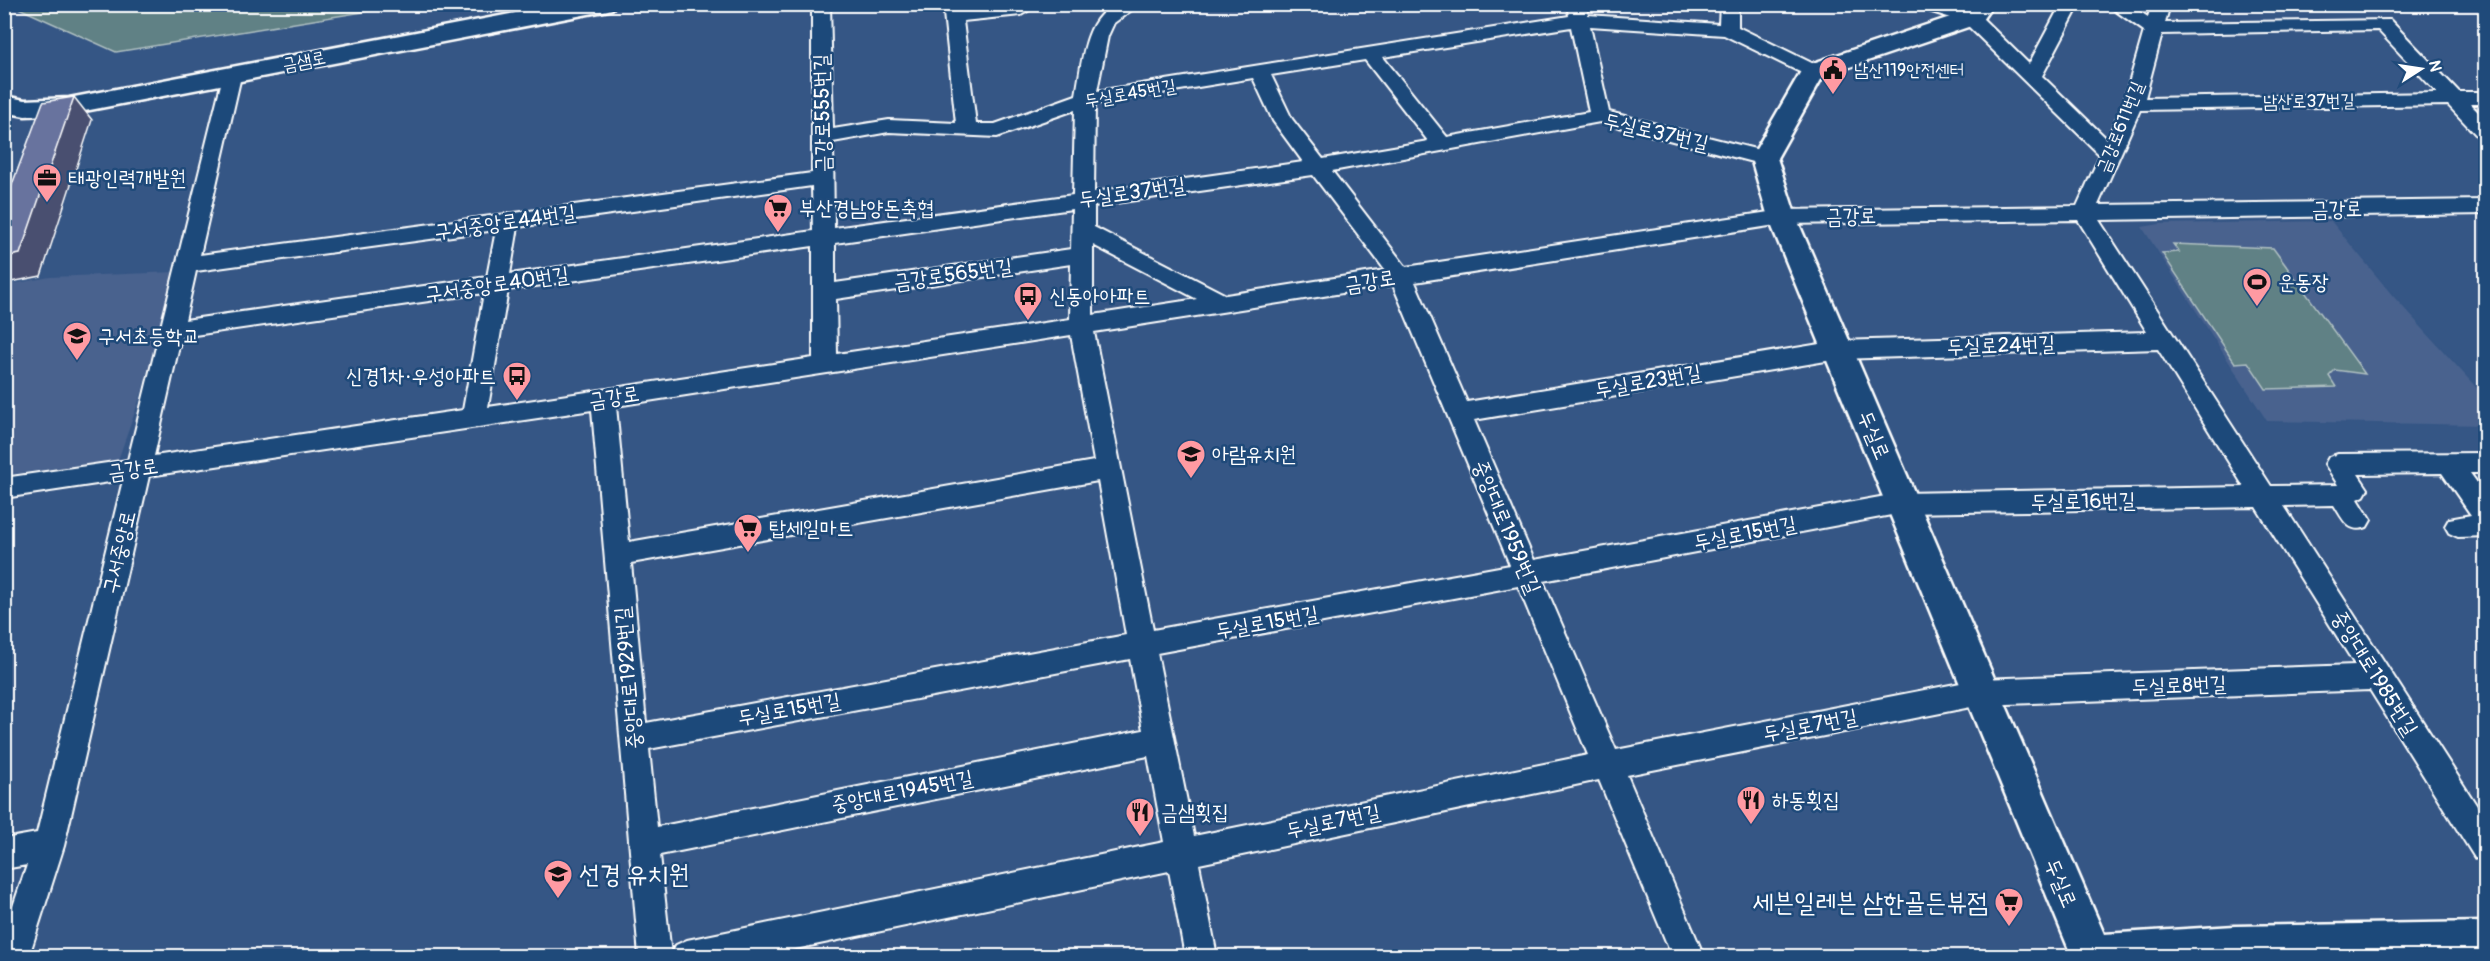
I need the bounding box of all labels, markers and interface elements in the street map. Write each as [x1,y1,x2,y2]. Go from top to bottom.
north arrow [2391,39,2451,99]
street label: 금샘로 [281,46,328,77]
street label: 금강로555번길 [808,53,837,173]
public building icon: 남산119안전센터 [1817,54,1849,96]
place label: 남산119안전센터 [1854,59,1964,82]
text: N [2424,59,2446,74]
street label: 두실로45번길 [1082,74,1178,113]
street label: 금강로611번길 [2092,77,2149,176]
street label: 남산로37번길 [2263,89,2356,114]
street label: 두실로37번길 [1601,107,1711,158]
office icon: 태광인력개발원 [31,162,63,204]
place label: 태광인력개발원 [68,165,186,192]
street label: 두실로37번길 [1077,172,1187,213]
supermarket icon: 부산경남양돈축협 [762,192,794,234]
place label: 부산경남양돈축협 [799,195,934,222]
street label: 금강로 [2311,196,2363,223]
street label: 구서중앙로44번길 [433,199,578,246]
street label: 금강로 [1825,203,1877,230]
street label: 금강로565번길 [892,253,1014,296]
street label: 구서중앙로40번길 [423,261,571,308]
street label: 금강로 [1343,264,1397,299]
sports icon: 운동장 [2241,266,2273,308]
place label: 운동장 [2278,269,2329,296]
bus stop icon: 신동아아파트 [1012,280,1044,322]
place label: 신동아아파트 [1049,283,1150,310]
school or university icon: 구서초등학교 [61,320,93,362]
place label: 구서초등학교 [98,323,199,350]
street label: 두실로24번길 [1946,330,2056,361]
street label: 두실로23번길 [1593,359,1703,404]
bus stop icon: 신경1차·우성아파트 [501,360,533,402]
place label: 신경1차·우성아파트 [346,363,496,390]
street label: 금강로 [587,380,641,415]
street label: 두실로 [1851,407,1896,464]
school or university icon: 아람유치원 [1175,438,1207,480]
place label: 아람유치원 [1212,441,1297,468]
street label: 금강로 [106,453,160,486]
street label: 중앙대로1959번길 [1466,456,1547,598]
street label: 두실로16번길 [2030,487,2136,516]
street label: 구서중앙로 [97,508,142,596]
street label: 두실로15번길 [1691,510,1799,557]
supermarket icon: 탑세일마트 [732,512,764,554]
place label: 탑세일마트 [769,515,854,542]
street label: 두실로15번길 [1213,600,1321,645]
street label: 중앙대로1929번길 [609,605,648,750]
street label: 중앙대로1985번길 [2325,606,2424,741]
street label: 두실로8번길 [2131,670,2227,701]
street label: 두실로15번길 [735,687,843,732]
street label: 두실로7번길 [1761,703,1860,748]
street label: 중앙대로1945번길 [829,764,975,818]
restaurant icon: 하동횟집 [1735,784,1767,826]
place label: 하동횟집 [1772,787,1840,814]
restaurant icon: 금샘횟집 [1124,796,1156,838]
street label: 두실로7번길 [1284,798,1383,845]
place label: 금샘횟집 [1161,799,1229,826]
street label: 두실로 [2038,855,2083,912]
school or university icon: 선경 유치원 [542,858,574,900]
place label: 선경 유치원 [579,859,689,891]
supermarket icon: 세븐일레븐 삼한골든뷰점 [1993,886,2025,928]
place label: 세븐일레븐 삼한골든뷰점 [1752,887,1988,919]

